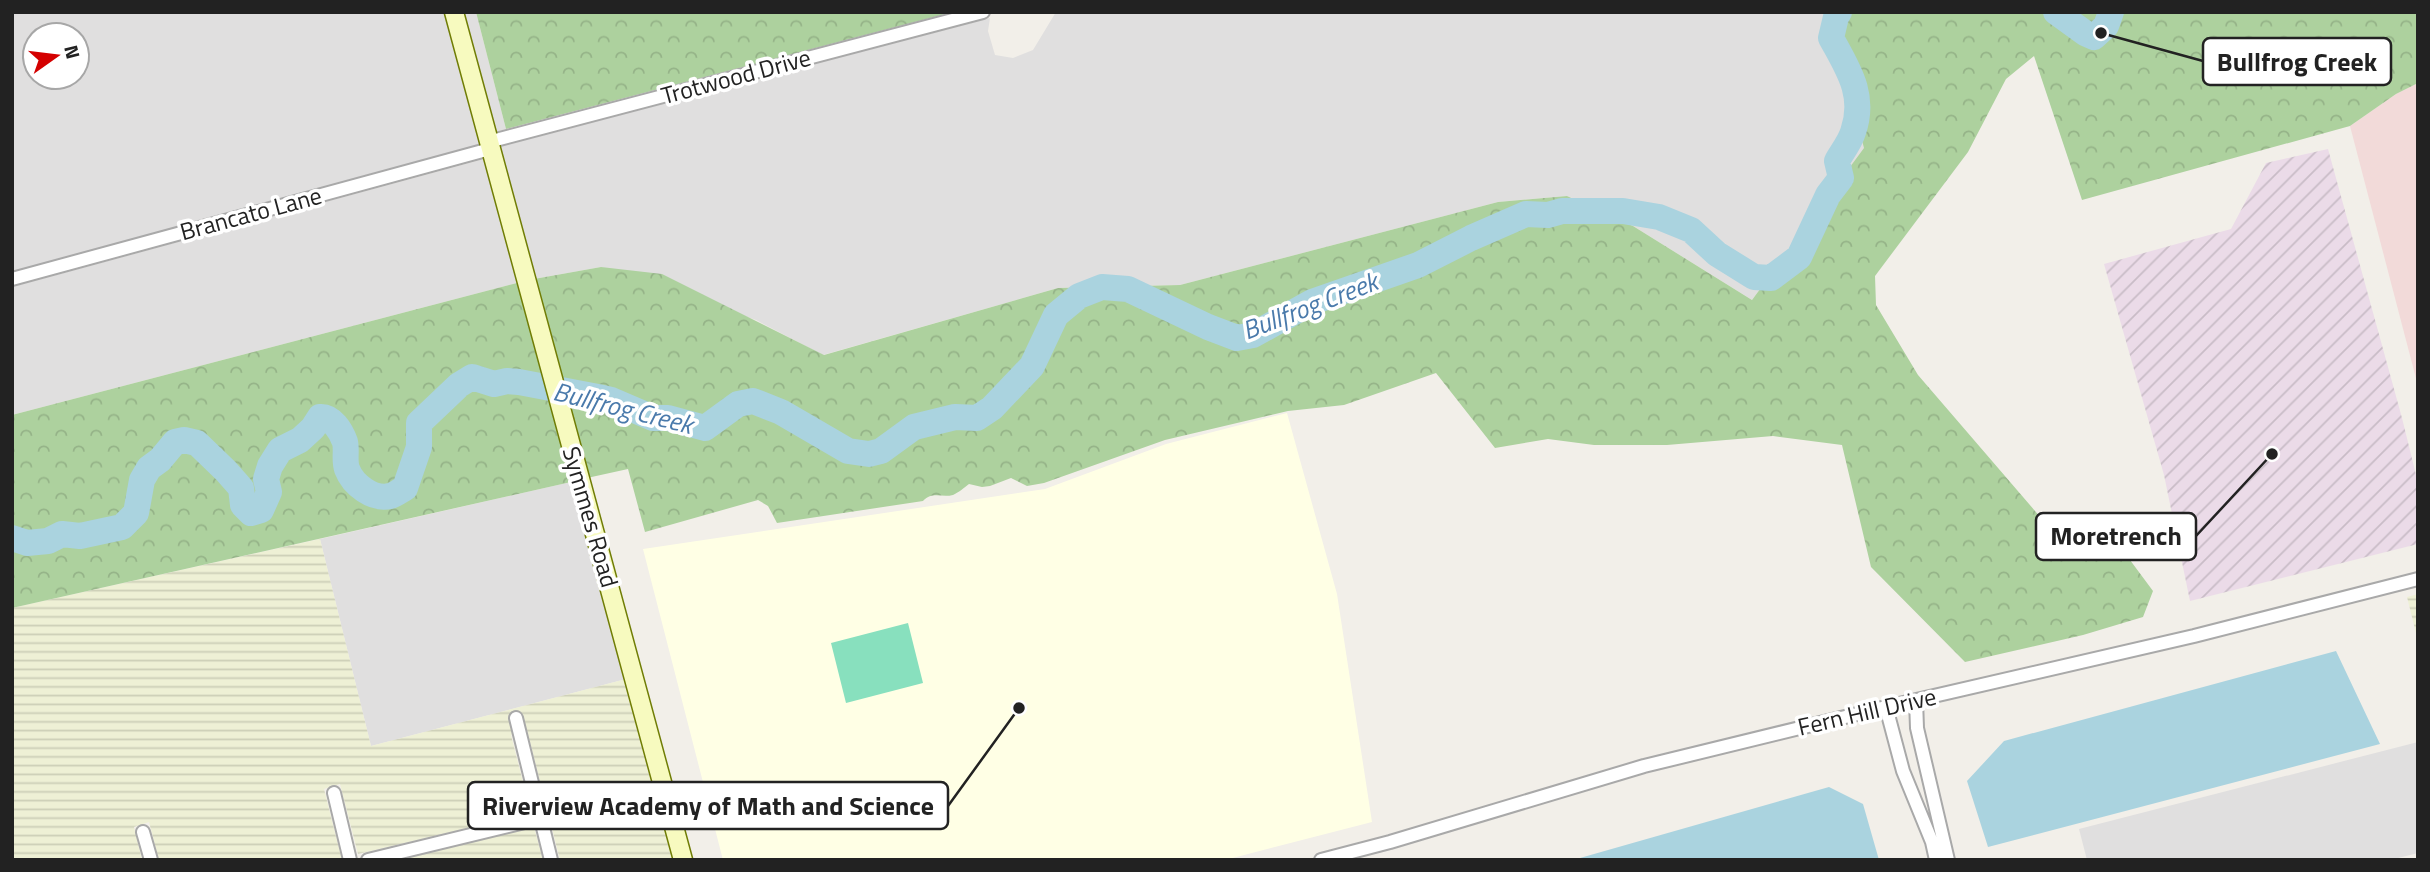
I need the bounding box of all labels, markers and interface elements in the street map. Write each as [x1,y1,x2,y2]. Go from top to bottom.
north arrow [21,21,91,91]
callout: Bullfrog Creek [2203,38,2391,85]
street label: Trotwood Drive [657,39,815,113]
text: N [57,42,89,62]
text: Bullfrog Creek [2217,42,2378,81]
street label: Brancato Lane [176,177,326,249]
water label: Bullfrog Creek [1236,261,1386,349]
water label: Bullfrog Creek [549,371,700,444]
street label: Symmes Road [554,442,628,591]
callout: Moretrench [2036,513,2196,560]
text: Moretrench [2050,516,2182,555]
street label: Fern Hill Drive [1794,678,1940,744]
callout: Riverview Academy of Math and Science [468,782,948,829]
text: Riverview Academy of Math and Science [482,786,934,825]

